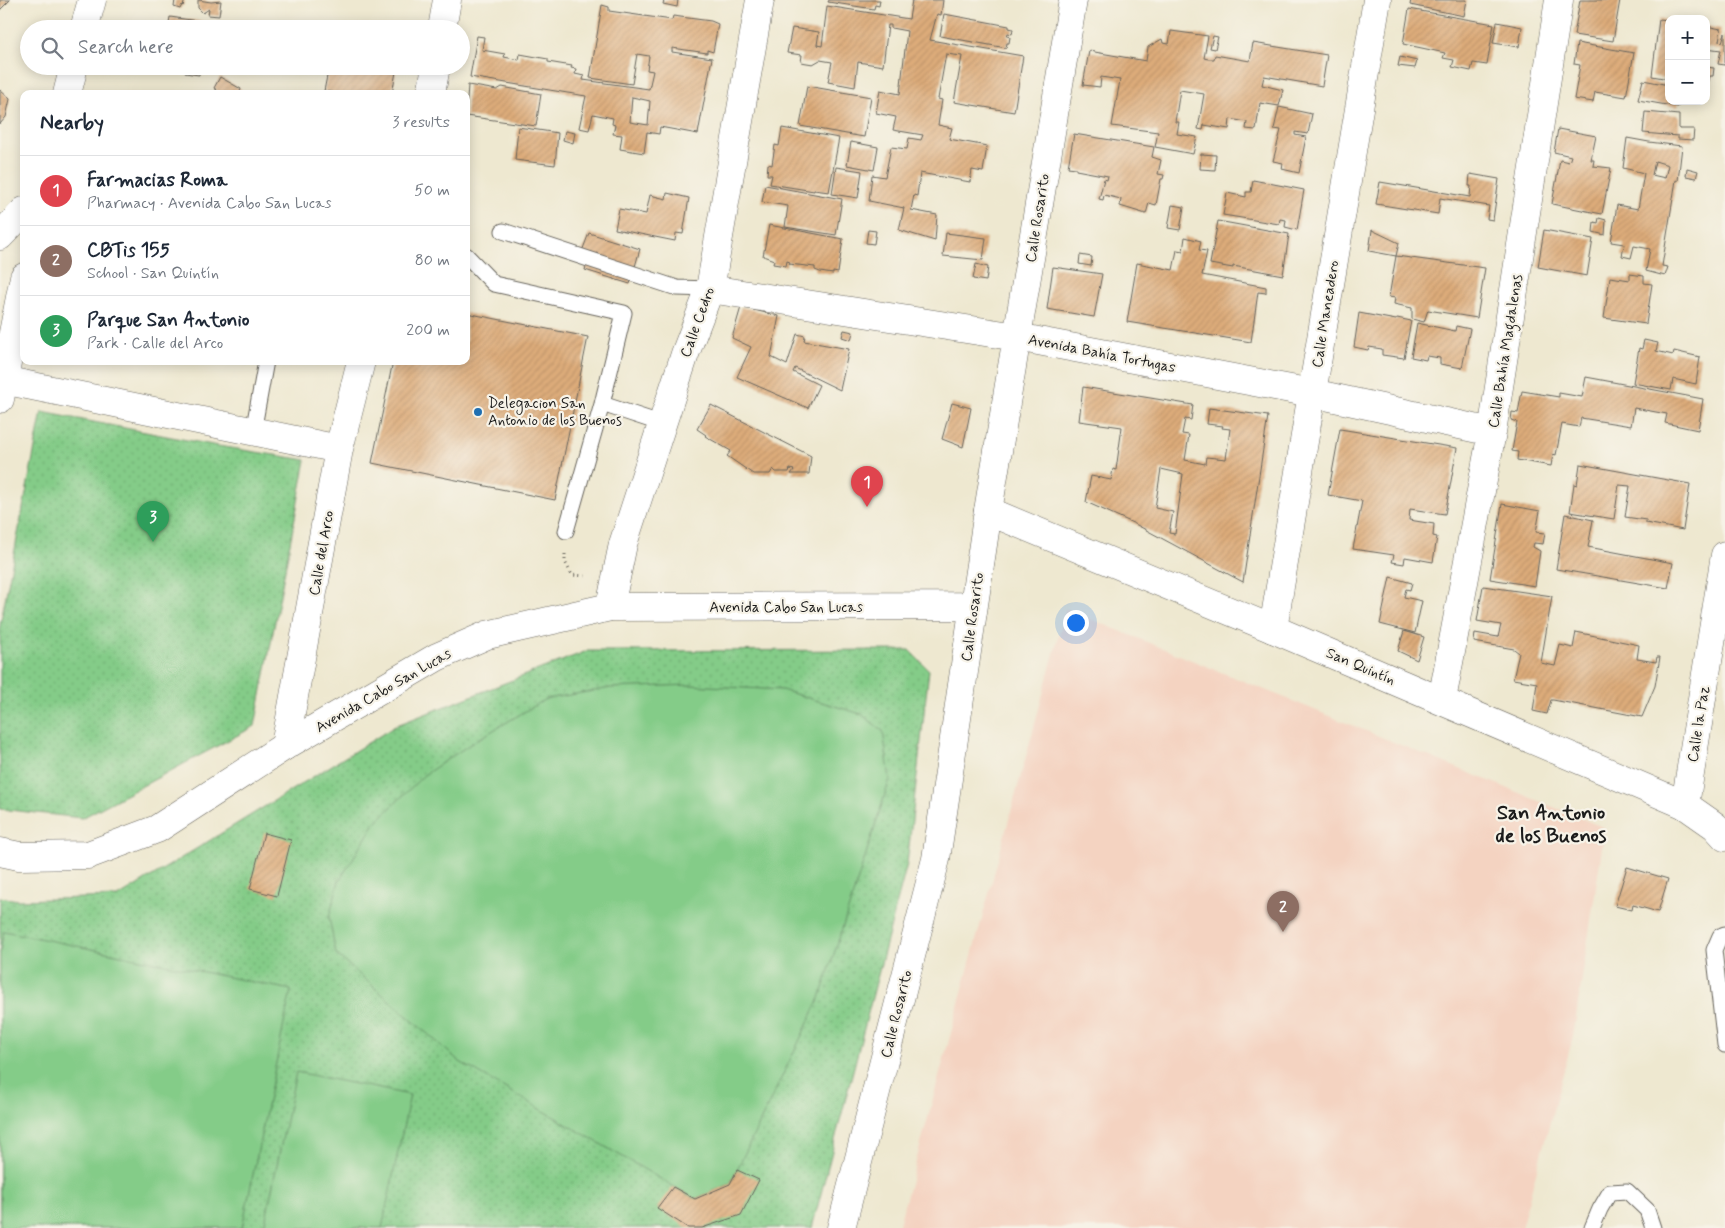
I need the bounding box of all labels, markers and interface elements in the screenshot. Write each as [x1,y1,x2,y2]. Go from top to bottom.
map controls [1665,15,1710,105]
button: + [1665,15,1710,60]
search box [20,20,470,75]
icon: search [38,34,66,62]
text: Search here [78,35,174,60]
button: − [1665,60,1710,105]
text: Nearby [40,109,104,137]
text: 3 results [392,112,450,133]
text: Farmacias Roma [87,168,227,193]
street label: Calle Rosarito [1021,172,1055,264]
text: 1 [52,180,60,201]
text: 50 m [414,180,450,201]
text: Pharmacy · Avenida Cabo San Lucas [87,193,332,214]
text: CBTis 155 [87,238,170,263]
text: 2 [52,250,60,271]
text: 80 m [415,250,450,271]
street label: Calle Maneadero [1308,259,1344,369]
text: School · San Quintín [87,263,219,284]
street label: Calle Bahía Magdalenas [1484,273,1529,430]
street label: Calle Cedro [676,284,720,360]
text: Parque San Antonio [87,308,250,333]
text: 3 [52,320,60,341]
text: 200 m [406,320,450,341]
street label: Avenida Bahía Tortugas [1026,330,1177,378]
text: Park · Calle del Arco [87,333,223,354]
place label: Delegacion San Antonio de los Buenos [488,394,622,431]
marker: Delegacion San Antonio de los Buenos [472,406,484,418]
pin: 1 [851,466,883,507]
pin: 3 [137,501,169,542]
street label: Calle del Arco [305,509,339,597]
street label: Calle Rosarito [957,571,989,663]
street label: Avenida Cabo San Lucas [709,598,863,618]
your location [1063,610,1089,636]
street label: San Quintín [1323,643,1398,690]
street label: Avenida Cabo San Lucas [312,644,455,738]
street label: Calle la Paz [1683,684,1715,764]
district label: San Antonio de los Buenos [1496,800,1607,850]
pin: 2 [1267,891,1299,932]
street label: Calle Rosarito [876,968,918,1060]

